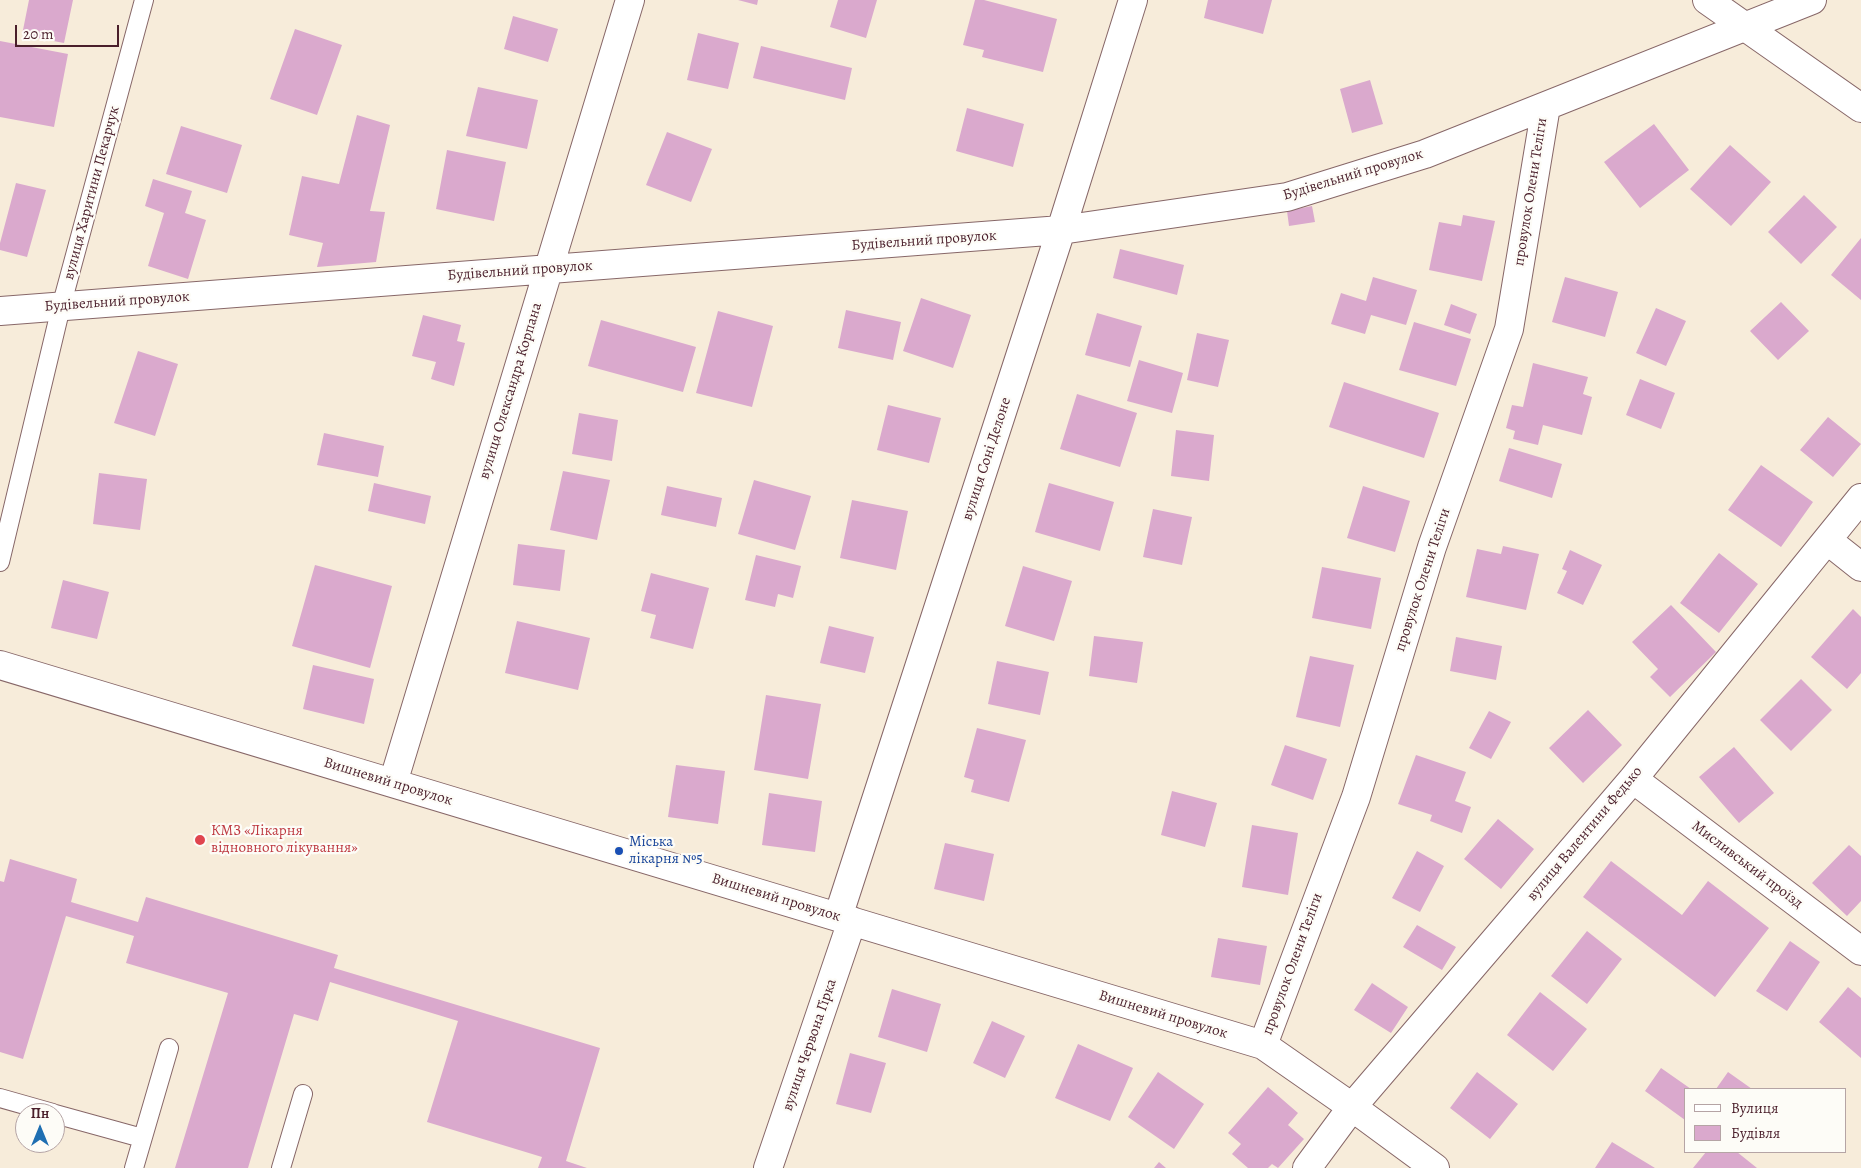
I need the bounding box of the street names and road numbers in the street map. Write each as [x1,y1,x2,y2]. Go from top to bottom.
street label: вулиця Харитини Пекарчук [60,104,124,282]
street label: провулок Олени Теліги [1510,117,1552,267]
street label: Будівельний провулок [1281,145,1425,205]
street label: Будівельний провулок [851,227,997,255]
street label: Будівельний провулок [447,257,593,285]
street label: Будівельний провулок [44,288,190,316]
street label: вулиця Олександра Корпана [476,301,546,481]
street label: вулиця Соні Делоне [959,395,1015,523]
street label: провулок Олени Теліги [1391,506,1455,654]
street label: Вишневий провулок [321,754,455,810]
street label: вулиця Валентини Федько [1523,763,1647,905]
street label: Мисливський проїзд [1688,817,1806,913]
street label: Вишневий провулок [709,870,843,926]
street label: провулок Олени Теліги [1259,891,1327,1037]
street label: вулиця Червона Гірка [779,976,841,1114]
street label: Вишневий провулок [1096,987,1230,1043]

